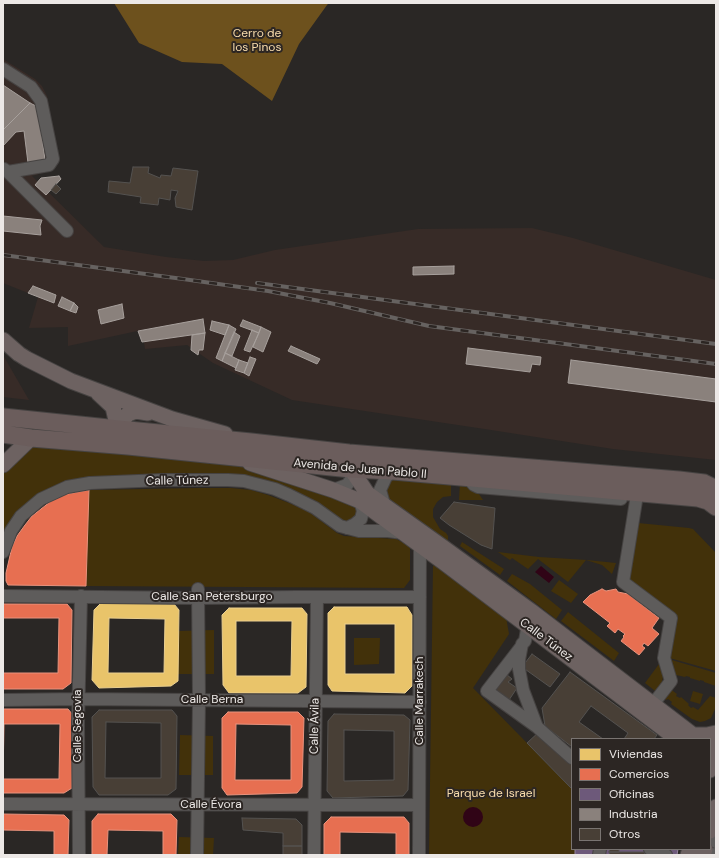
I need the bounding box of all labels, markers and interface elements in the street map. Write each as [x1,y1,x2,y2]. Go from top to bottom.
park label: Cerro de los Pinos [233,27,281,55]
street label: Avenida de Juan Pablo II [293,456,427,482]
street label: Calle Túnez [146,473,208,489]
street label: Calle San Petersburgo [151,590,273,604]
street label: Calle Túnez [517,615,575,665]
street label: Calle Marrakech [413,657,427,745]
street label: Calle Segovia [71,689,85,763]
street label: Calle Berna [181,693,243,707]
street label: Calle Ávila [307,698,323,754]
legend [571,738,711,850]
text: Viviendas [609,746,663,762]
text: Comercios [609,766,669,782]
text: Oficinas [609,786,654,802]
park label: Parque de Israel [447,787,535,801]
street label: Calle Évora [180,798,242,812]
text: Industria [609,806,657,822]
text: Otros [609,826,640,842]

